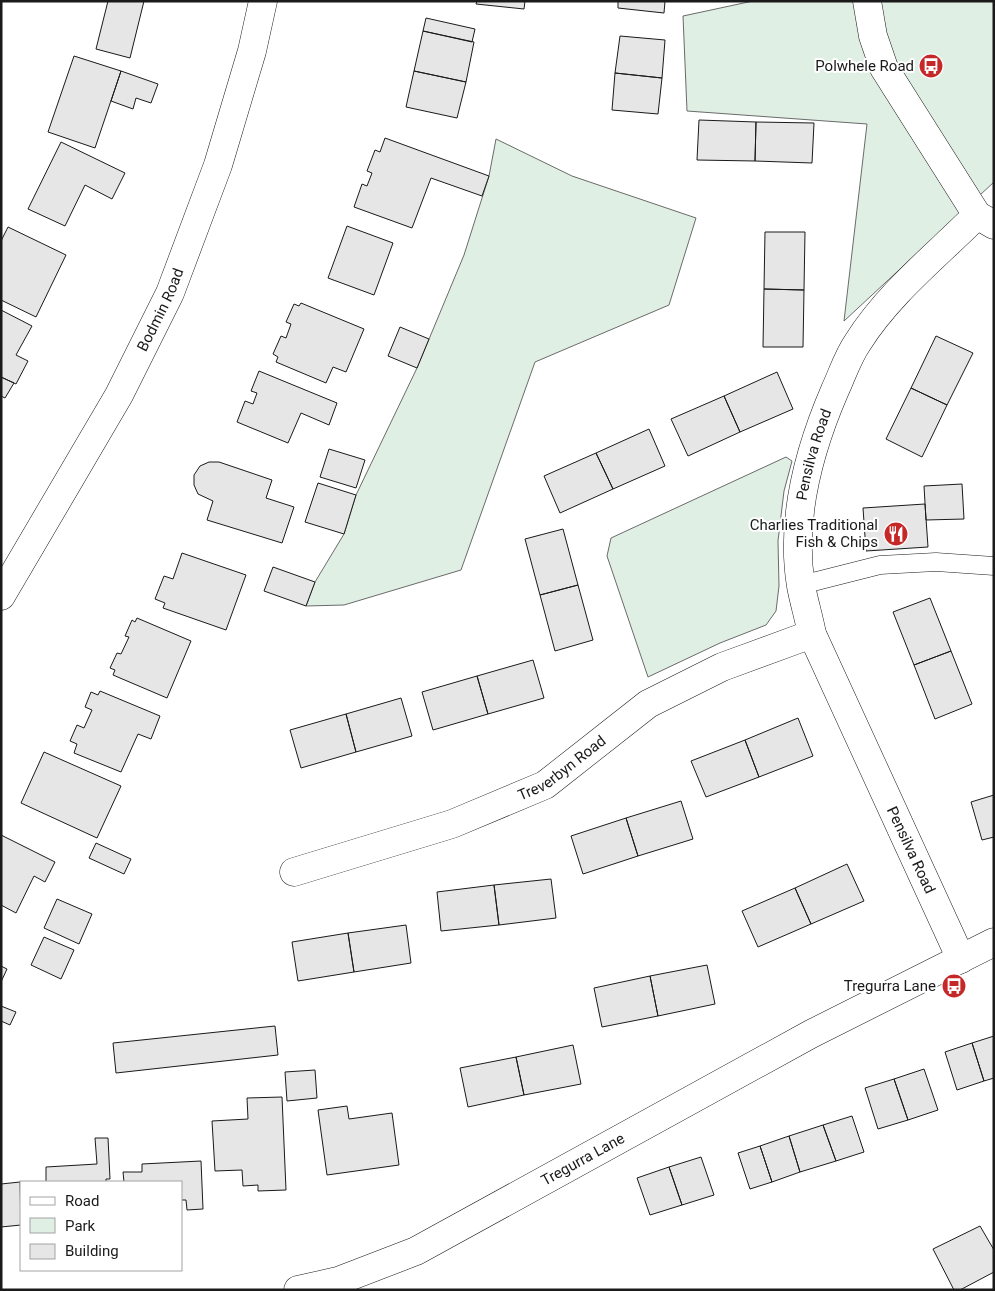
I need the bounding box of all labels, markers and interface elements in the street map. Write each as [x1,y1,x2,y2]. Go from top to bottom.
bus stop icon: Polwhele Road [918,53,944,79]
place label: Polwhele Road [815,57,914,75]
street label: Bodmin Road [133,266,187,354]
street label: Pensilva Road [793,406,835,502]
place label: Charlies Traditional Fish & Chips [750,516,878,551]
restaurant icon: Charlies Traditional Fish & Chips [883,521,909,547]
street label: Treverbyn Road [515,732,609,804]
street label: Pensilva Road [883,804,939,896]
bus stop icon: Tregurra Lane [941,973,967,999]
place label: Tregurra Lane [844,977,936,995]
street label: Tregurra Lane [538,1129,628,1189]
legend [20,1181,182,1271]
text: Road [65,1192,99,1210]
text: Park [65,1217,96,1235]
text: Building [65,1242,119,1260]

